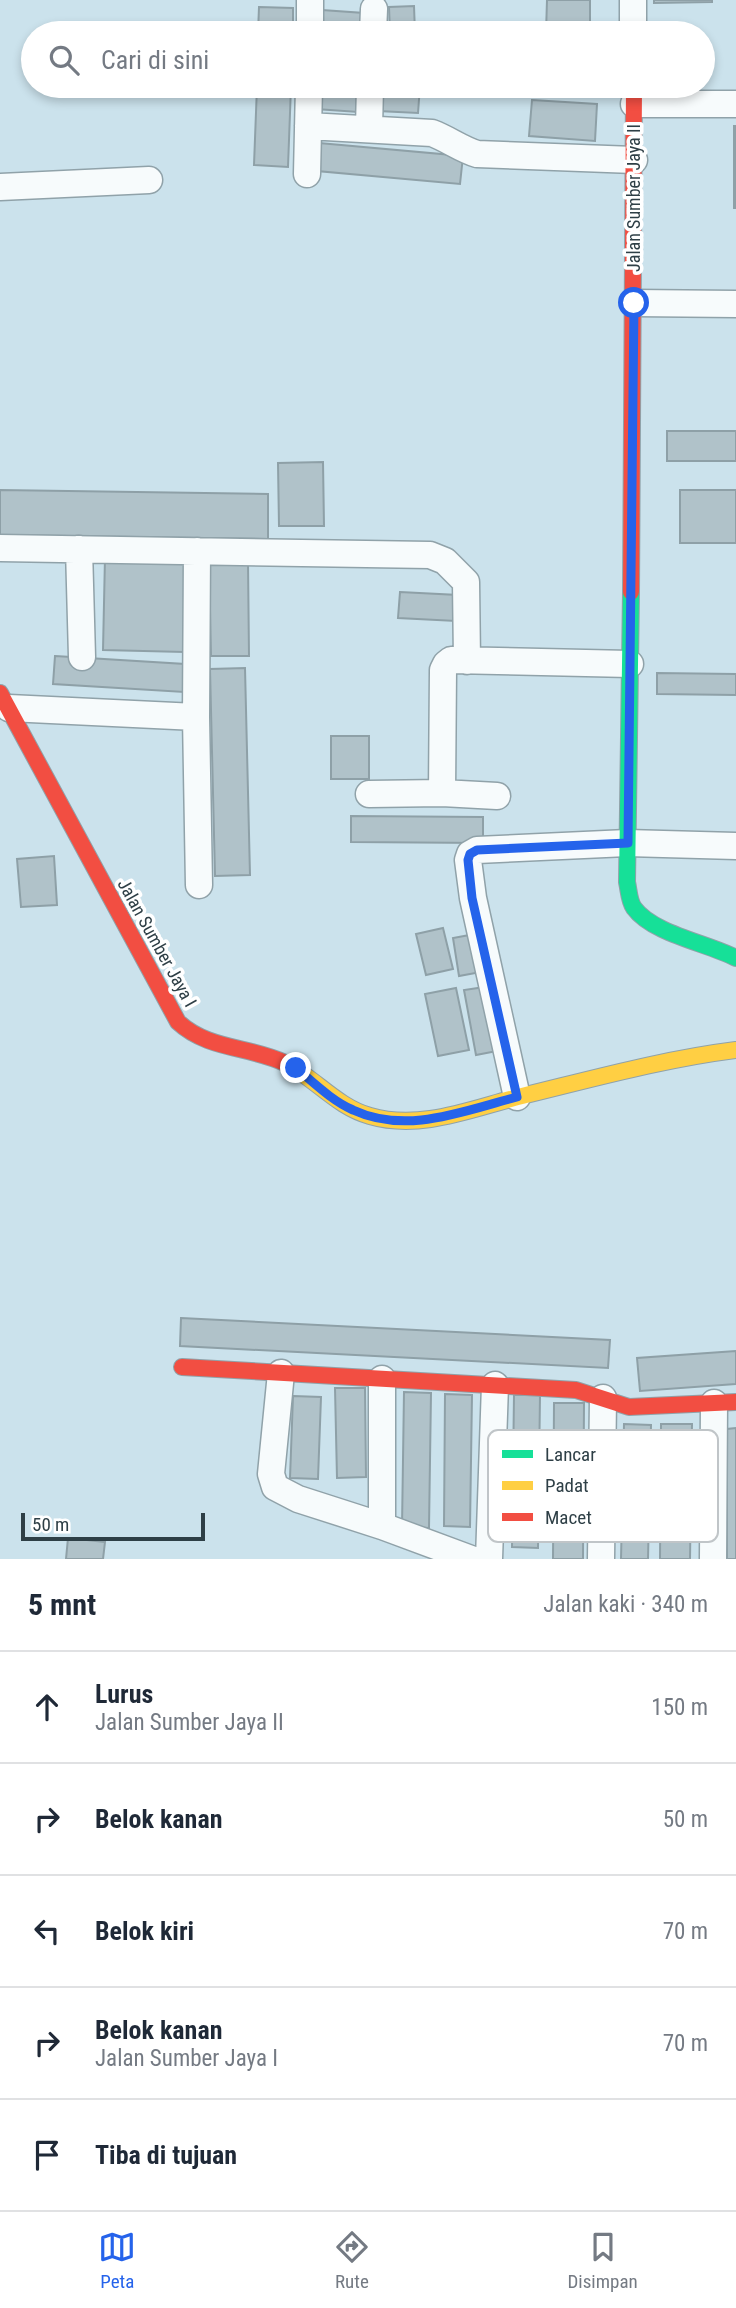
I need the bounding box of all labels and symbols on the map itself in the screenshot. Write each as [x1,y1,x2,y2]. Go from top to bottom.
street label: Jalan Sumber Jaya II [623,124,644,272]
route start [618,287,649,318]
street label: Jalan Sumber Jaya I [114,875,201,1010]
route end [280,1052,311,1083]
legend [488,1430,718,1542]
text: Lancar [545,1443,596,1466]
text: Padat [545,1474,589,1497]
text: Macet [545,1506,592,1529]
scale bar [21,1510,205,1542]

